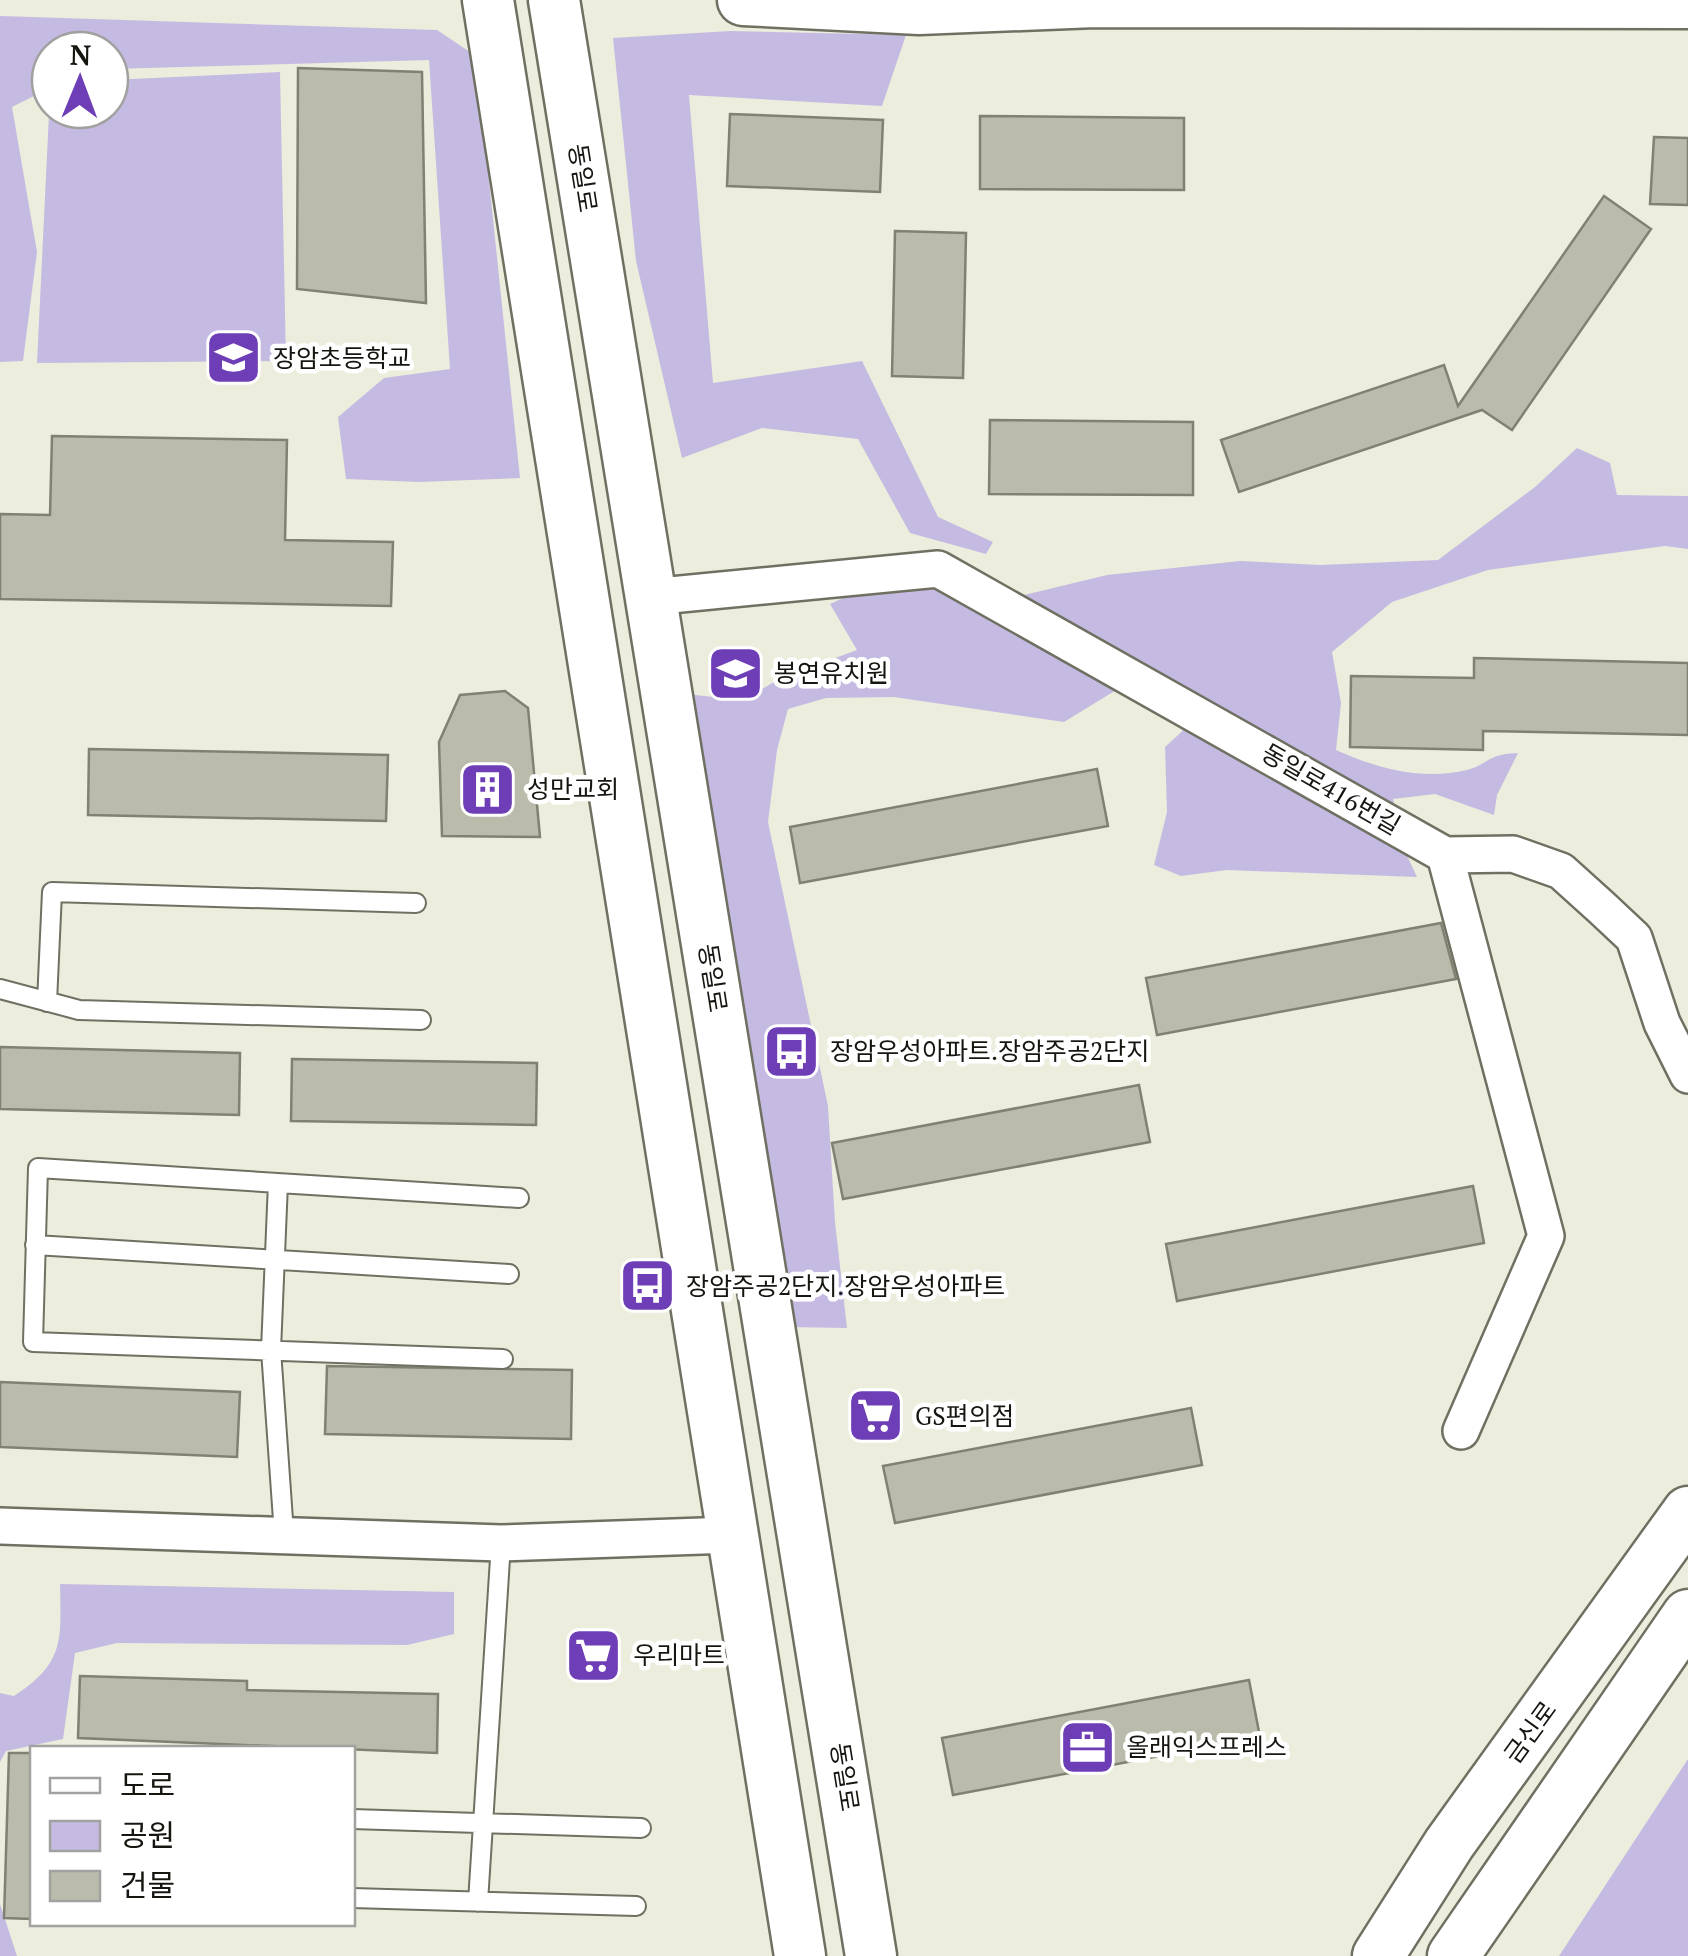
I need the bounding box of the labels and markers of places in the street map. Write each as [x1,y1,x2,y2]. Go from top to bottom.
school or university icon: 장암초등학교 [204,328,264,388]
place label: 장암초등학교 [273,341,411,374]
school or university icon: 봉연유치원 [705,643,765,703]
place label: 봉연유치원 [774,656,889,689]
building icon: 성만교회 [458,759,518,819]
place label: 성만교회 [527,772,619,805]
bus stop icon: 장암우성아파트.장암주공2단지 [761,1021,821,1081]
place label: 장암우성아파트.장암주공2단지 [830,1034,1149,1067]
bus stop icon: 장암주공2단지.장암우성아파트 [617,1256,677,1316]
place label: 장암주공2단지.장암우성아파트 [686,1269,1005,1302]
supermarket icon: GS편의점 [846,1386,906,1446]
place label: GS편의점 [915,1399,1015,1432]
supermarket icon: 우리마트 [564,1625,624,1685]
place label: 우리마트 [633,1638,725,1671]
office icon: 올래익스프레스 [1057,1717,1117,1777]
place label: 올래익스프레스 [1126,1730,1287,1763]

